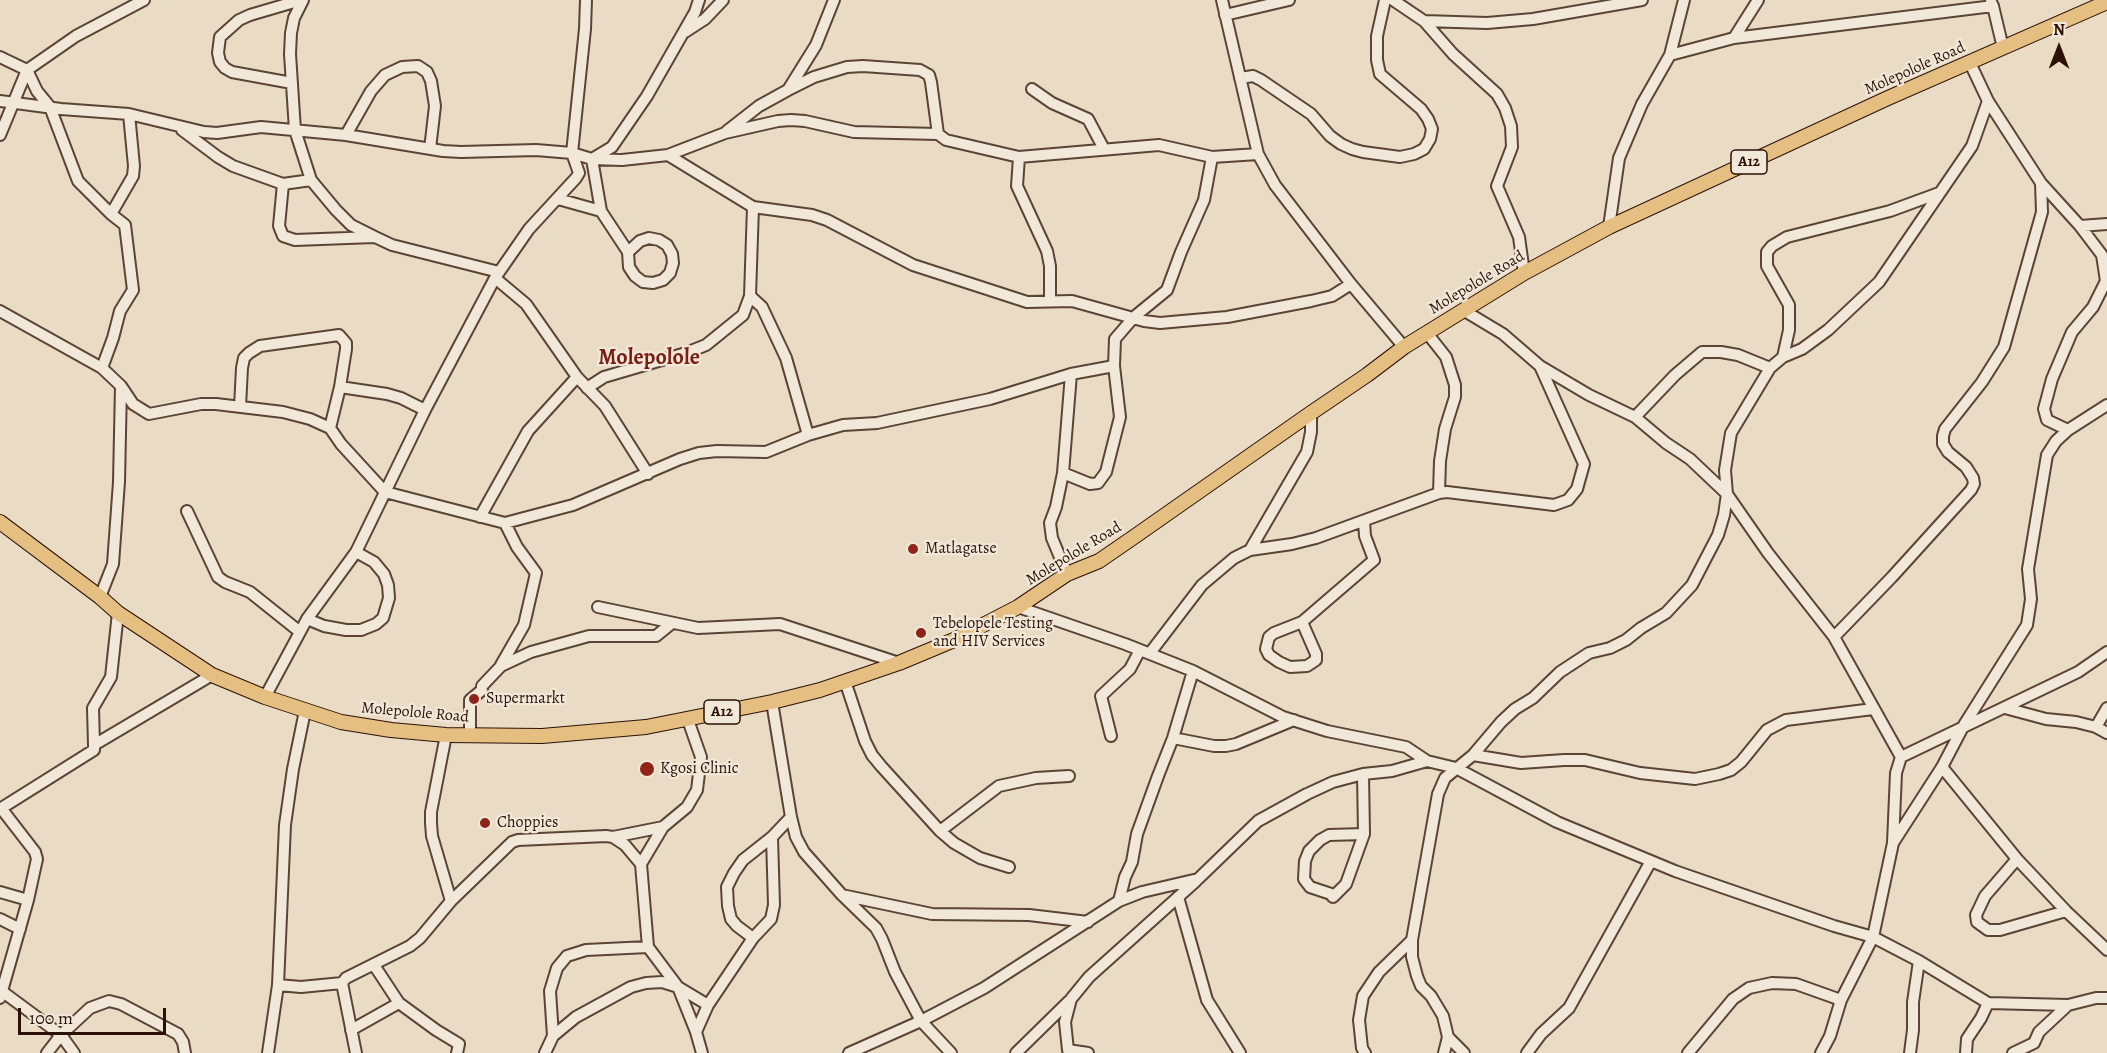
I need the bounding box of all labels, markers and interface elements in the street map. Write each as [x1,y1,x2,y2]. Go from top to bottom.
north arrow [2029,18,2089,78]
text: N [2053,19,2065,41]
street label: Molepolole Road [1862,38,1968,100]
road number: A12 [1731,150,1767,174]
street label: Molepolole Road [1426,247,1528,319]
district label: Molepolole [598,346,700,372]
street label: Molepolole Road [1023,518,1125,590]
place label: Matlagatse [925,539,997,559]
marker: Matlagatse [906,542,920,556]
place label: Tebelopele Testing and HIV Services [933,614,1053,652]
marker: Tebelopele Testing and HIV Services [914,626,928,640]
place label: Supermarkt [486,689,565,709]
marker: Supermarkt [467,692,481,706]
street label: Molepolole Road [360,699,470,727]
road number: A12 [704,700,740,724]
place label: Kgosi Clinic [660,759,739,779]
marker: Kgosi Clinic [638,760,656,778]
place label: Choppies [497,813,559,833]
marker: Choppies [478,816,492,830]
scale bar [21,996,170,1034]
text: 100 m [29,1006,73,1030]

